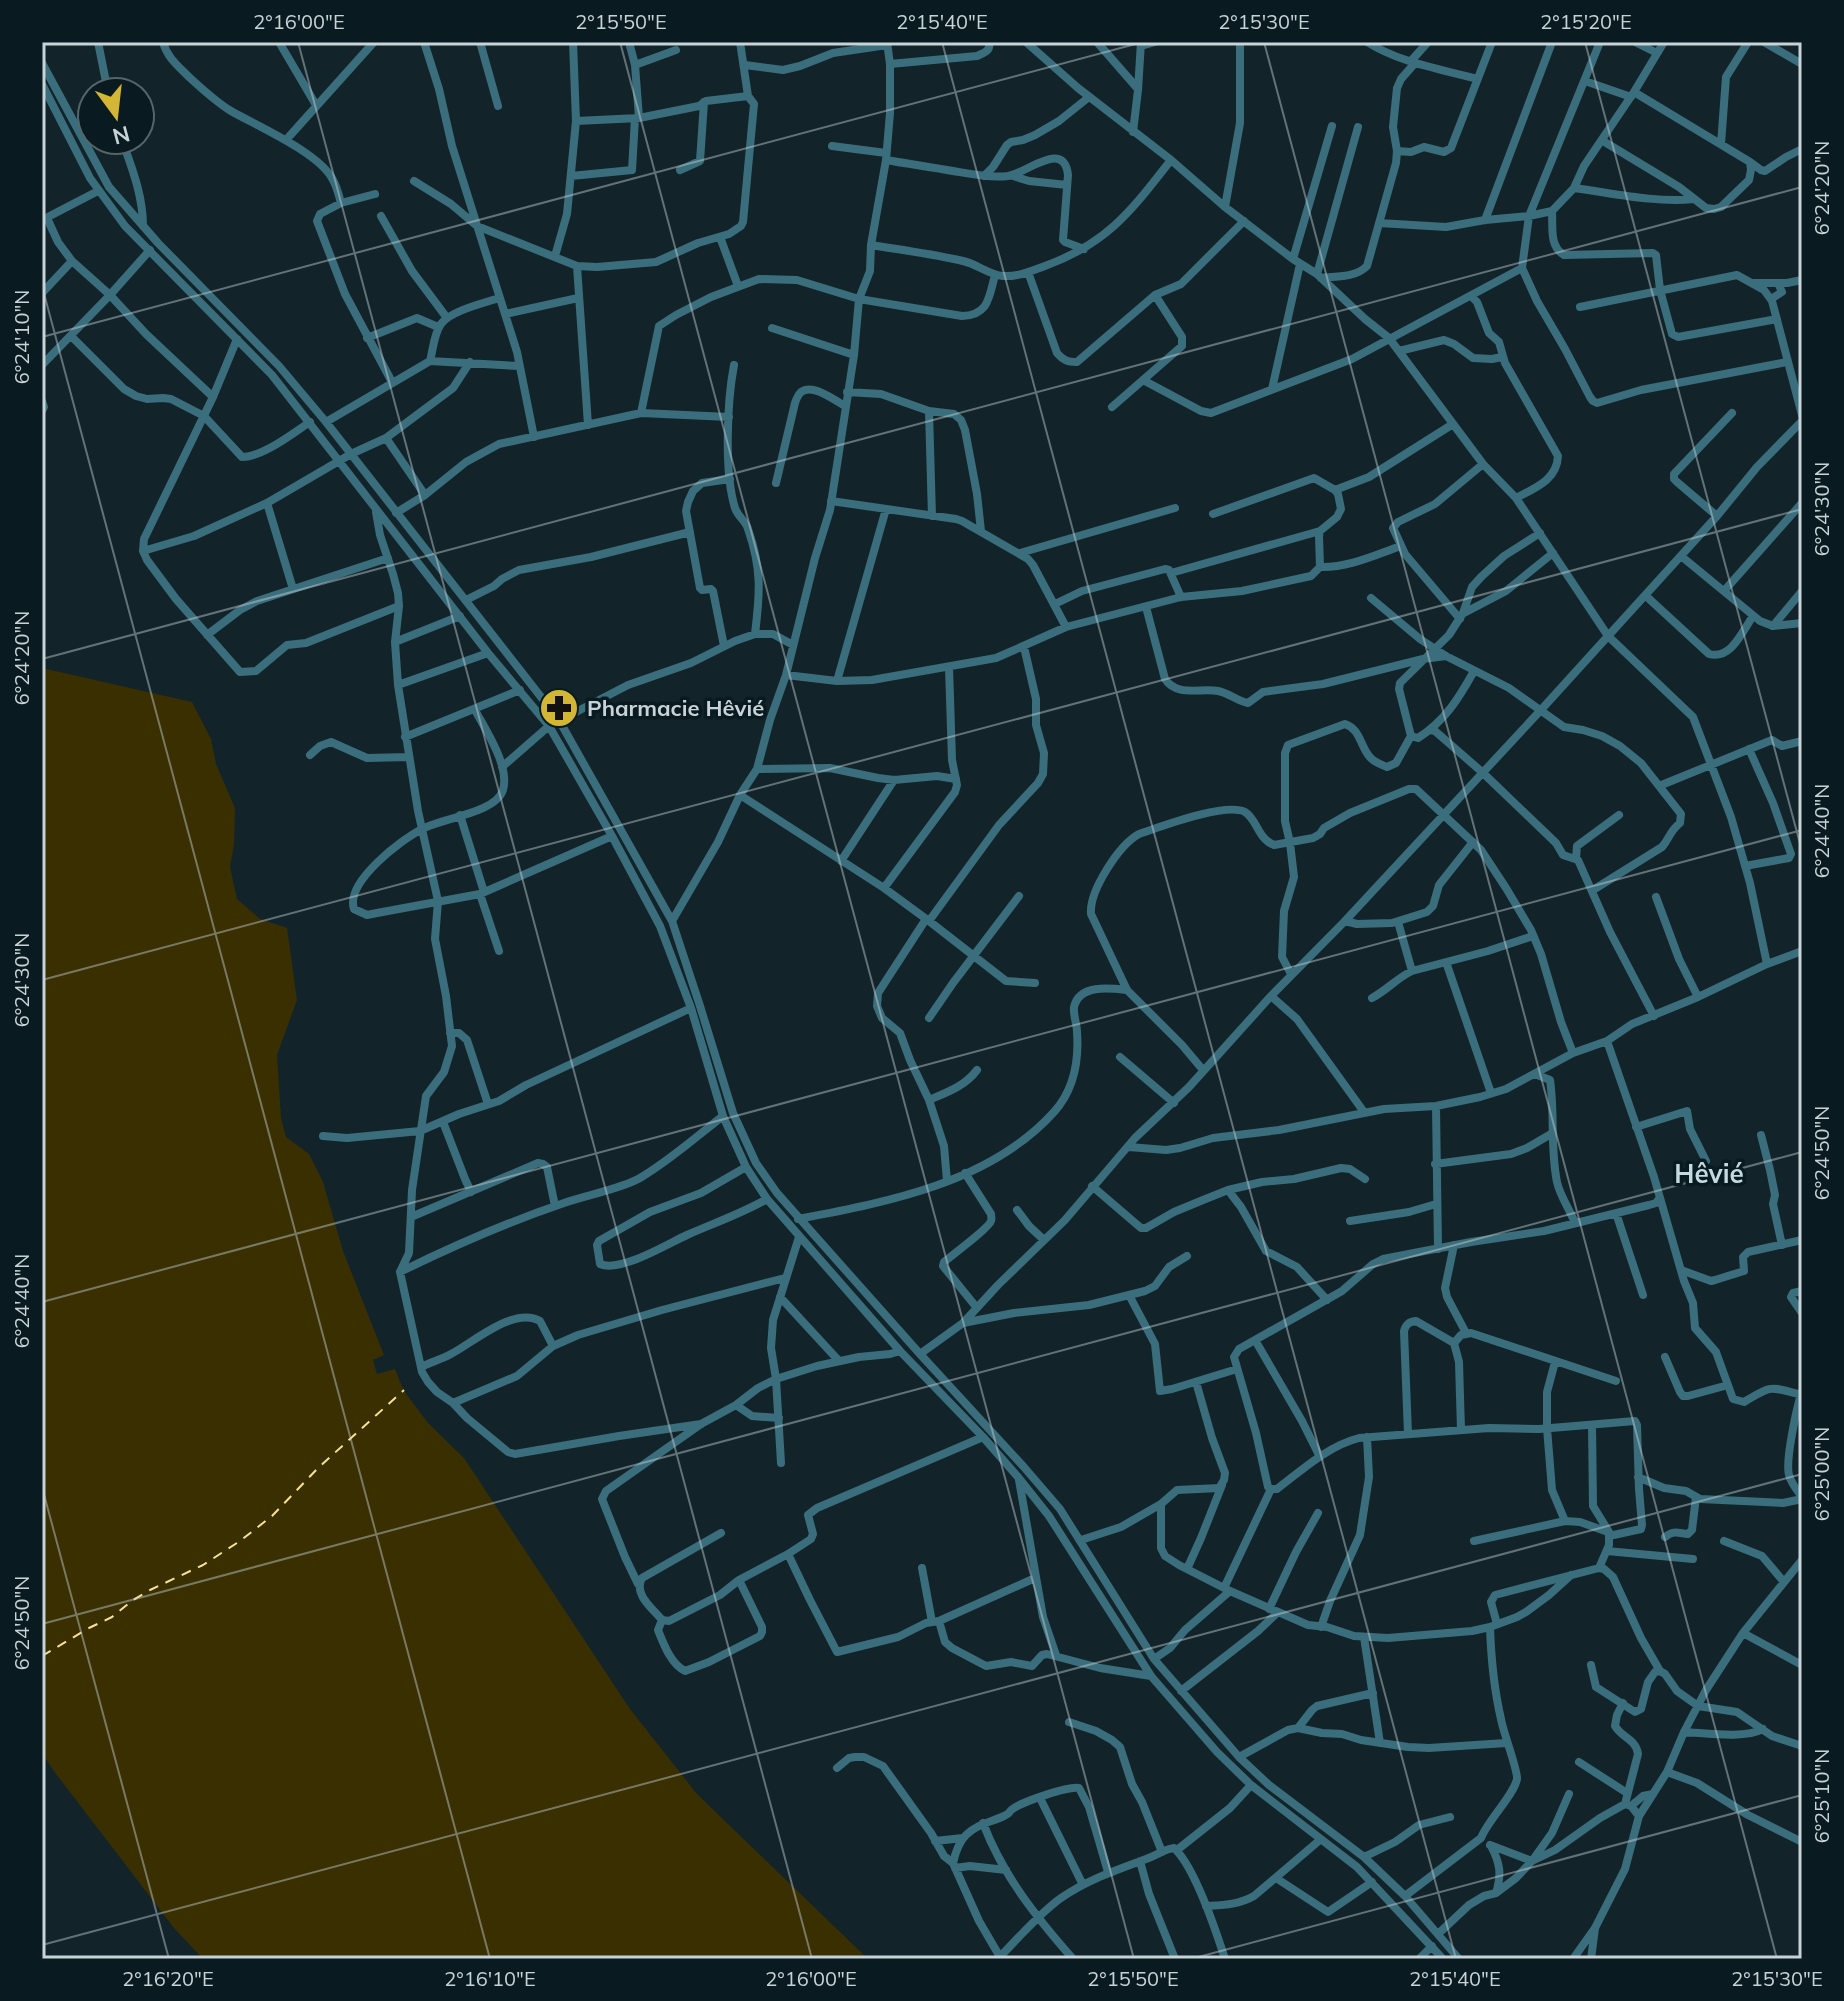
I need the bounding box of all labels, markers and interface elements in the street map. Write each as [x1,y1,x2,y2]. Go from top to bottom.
text: 2°16'00"E [253,9,345,34]
text: 2°15'50"E [575,9,667,34]
text: 2°15'40"E [896,9,988,34]
text: 2°15'30"E [1218,9,1310,34]
text: 2°15'20"E [1540,9,1632,34]
north arrow [76,76,156,156]
text: N [110,120,133,151]
text: 6°24'20"N [1809,141,1834,235]
text: 6°24'10"N [9,290,34,384]
text: 6°24'30"N [1809,462,1834,556]
text: 6°24'20"N [9,611,34,705]
pharmacy icon: Pharmacie Hêvié [538,687,580,729]
place label: Pharmacie Hêvié [587,694,764,722]
text: 6°24'40"N [1809,784,1834,878]
text: 6°24'30"N [9,933,34,1027]
text: 6°24'50"N [1809,1106,1834,1200]
district label: Hêvié [1674,1157,1744,1190]
text: 6°24'40"N [9,1254,34,1348]
text: 6°25'00"N [1809,1427,1834,1521]
text: 6°24'50"N [9,1576,34,1670]
text: 6°25'10"N [1809,1749,1834,1843]
text: 2°16'20"E [122,1966,214,1991]
text: 2°16'10"E [444,1966,536,1991]
text: 2°16'00"E [765,1966,857,1991]
text: 2°15'50"E [1087,1966,1179,1991]
text: 2°15'40"E [1409,1966,1501,1991]
text: 2°15'30"E [1731,1966,1823,1991]

